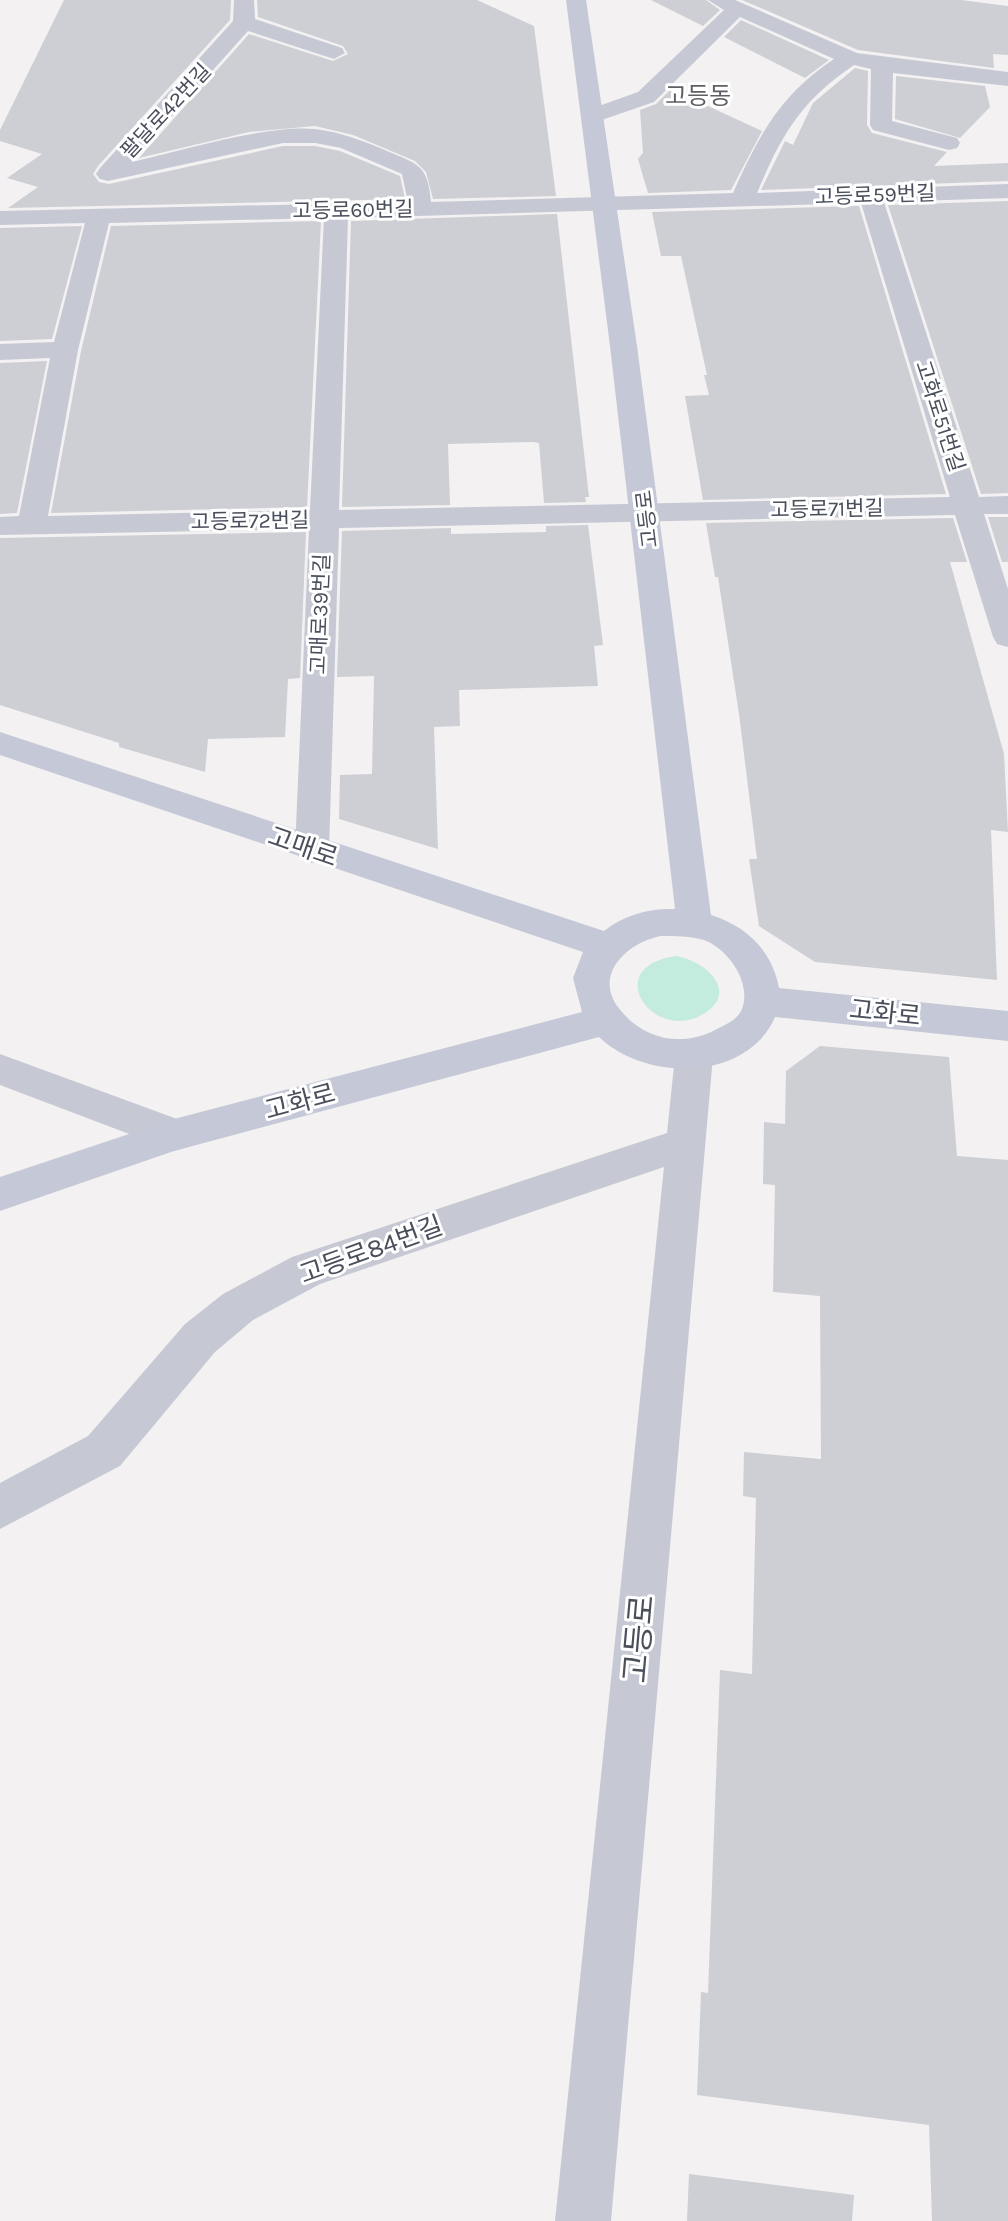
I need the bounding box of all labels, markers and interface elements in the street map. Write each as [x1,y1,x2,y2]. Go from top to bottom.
street label: 팔달로42번길 [116,59,216,163]
district label: 고등동 [665,82,731,110]
street label: 고등로59번길 [814,181,936,209]
street label: 고등로60번길 [292,197,414,223]
street label: 고화로51번길 [911,357,969,475]
street label: 고등로 [632,489,662,549]
street label: 고등로71번길 [770,496,884,522]
street label: 고등로72번길 [190,508,310,534]
street label: 고매로39번길 [306,553,334,675]
street label: 고매로 [264,821,342,873]
street label: 고화로 [848,994,922,1032]
street label: 고화로 [261,1078,339,1126]
street label: 고등로84번길 [295,1210,447,1290]
street label: 고등로 [617,1593,661,1685]

